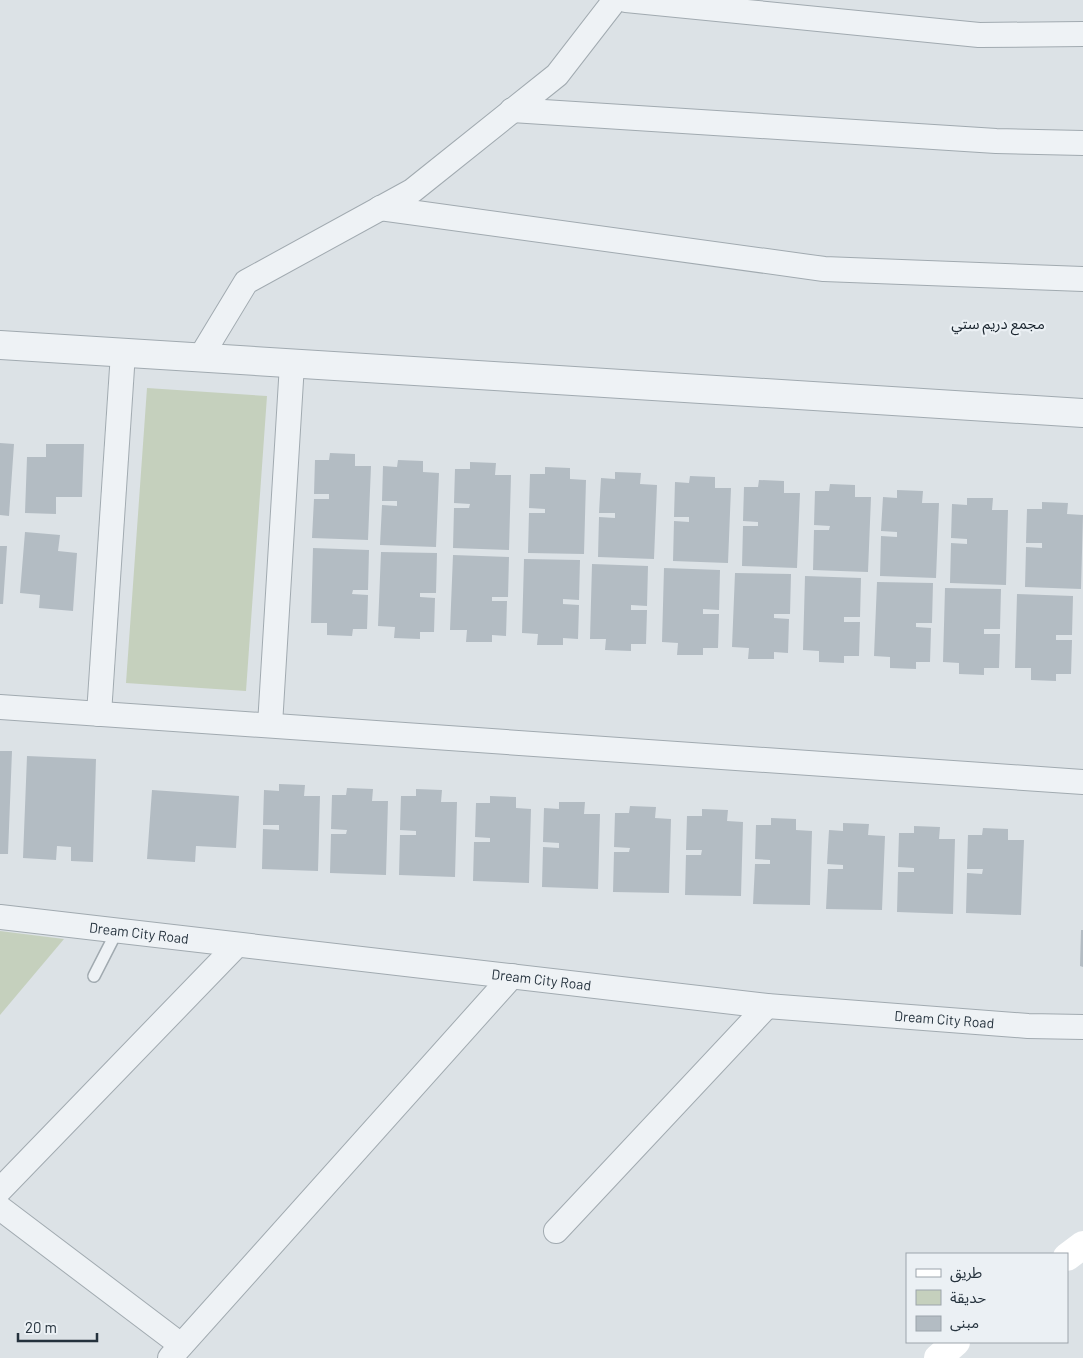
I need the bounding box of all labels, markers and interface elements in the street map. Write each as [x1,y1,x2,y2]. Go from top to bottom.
district label: مجمع دريم ستي [951,314,1045,336]
street label: Dream City Road [88,918,190,947]
street label: Dream City Road [491,965,592,994]
street label: Dream City Road [894,1007,995,1031]
legend [906,1253,1068,1343]
text: طريق [950,1263,982,1283]
text: حديقة [950,1288,986,1306]
scale bar [18,1310,96,1342]
text: مبنى [950,1313,979,1332]
text: 20 m [25,1318,57,1336]

